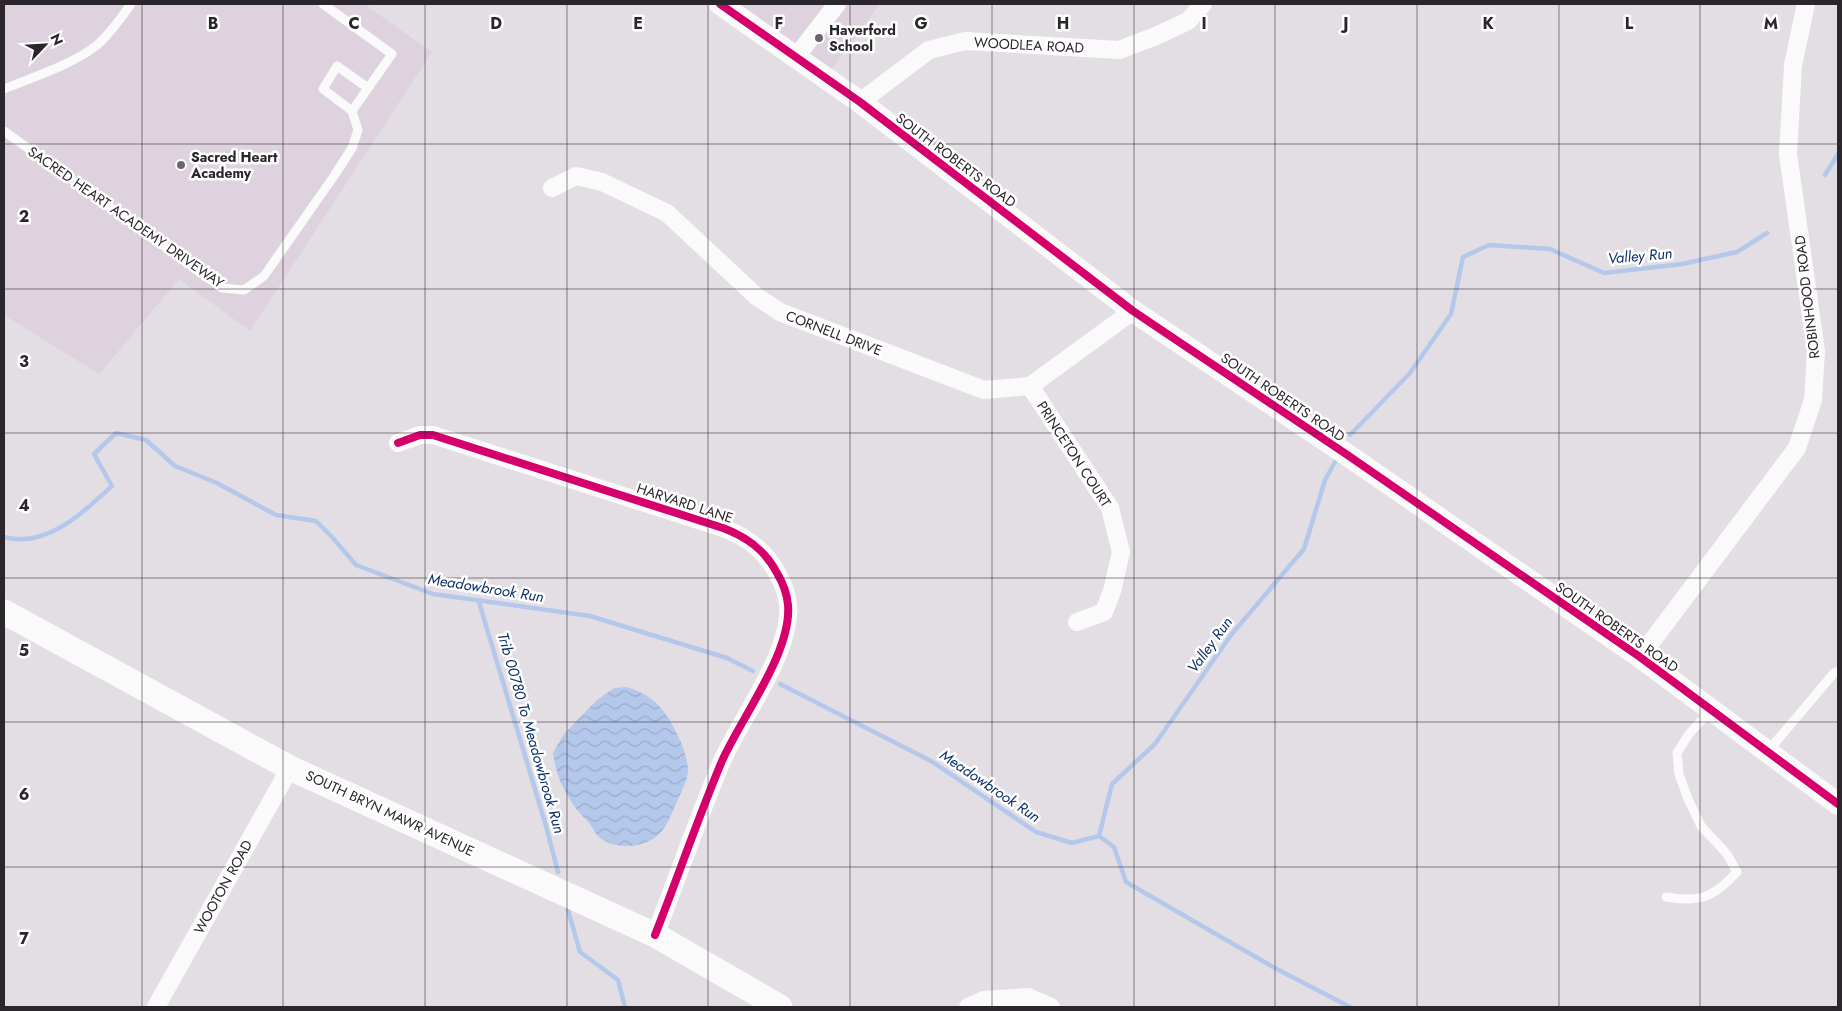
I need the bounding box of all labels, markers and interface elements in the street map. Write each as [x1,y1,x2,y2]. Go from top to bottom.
text: B [208,12,218,35]
text: C [348,12,360,35]
text: D [490,12,502,35]
text: E [633,12,643,35]
text: F [775,12,783,35]
text: G [914,12,928,35]
text: H [1057,12,1069,35]
text: I [1201,12,1207,35]
text: J [1340,12,1349,35]
text: K [1482,12,1494,35]
text: L [1625,12,1634,35]
text: M [1764,12,1778,35]
north arrow [20,20,70,70]
place label: Haverford School [829,20,896,56]
text: N [45,30,68,49]
marker: Haverford School [813,32,825,44]
street label: WOODLEA ROAD [974,32,1084,58]
street label: SOUTH ROBERTS ROAD [892,108,1020,212]
street label: SACRED HEART ACADEMY DRIVEWAY [24,141,228,293]
place label: Sacred Heart Academy [190,147,278,183]
marker: Sacred Heart Academy [175,159,187,171]
text: 2 [19,205,29,228]
street label: ROBINHOOD ROAD [1790,234,1824,360]
water label: Valley Run [1607,242,1673,270]
street label: CORNELL DRIVE [783,305,885,361]
street label: SOUTH ROBERTS ROAD [1217,348,1349,446]
text: 3 [19,350,29,373]
street label: PRINCETON COURT [1032,397,1116,511]
street label: HARVARD LANE [634,478,736,528]
text: 4 [18,494,30,517]
water label: Meadowbrook Run [427,568,545,608]
street label: SOUTH ROBERTS ROAD [1551,577,1683,677]
water label: Valley Run [1182,612,1238,678]
water label: Trib 00780 To Meadowbrook Run [492,630,570,836]
text: 5 [19,639,29,662]
water label: Meadowbrook Run [935,744,1045,828]
street label: SOUTH BRYN MAWR AVENUE [302,765,478,861]
text: 6 [19,783,29,806]
street label: WOOTON ROAD [189,836,257,938]
text: 7 [19,927,29,950]

